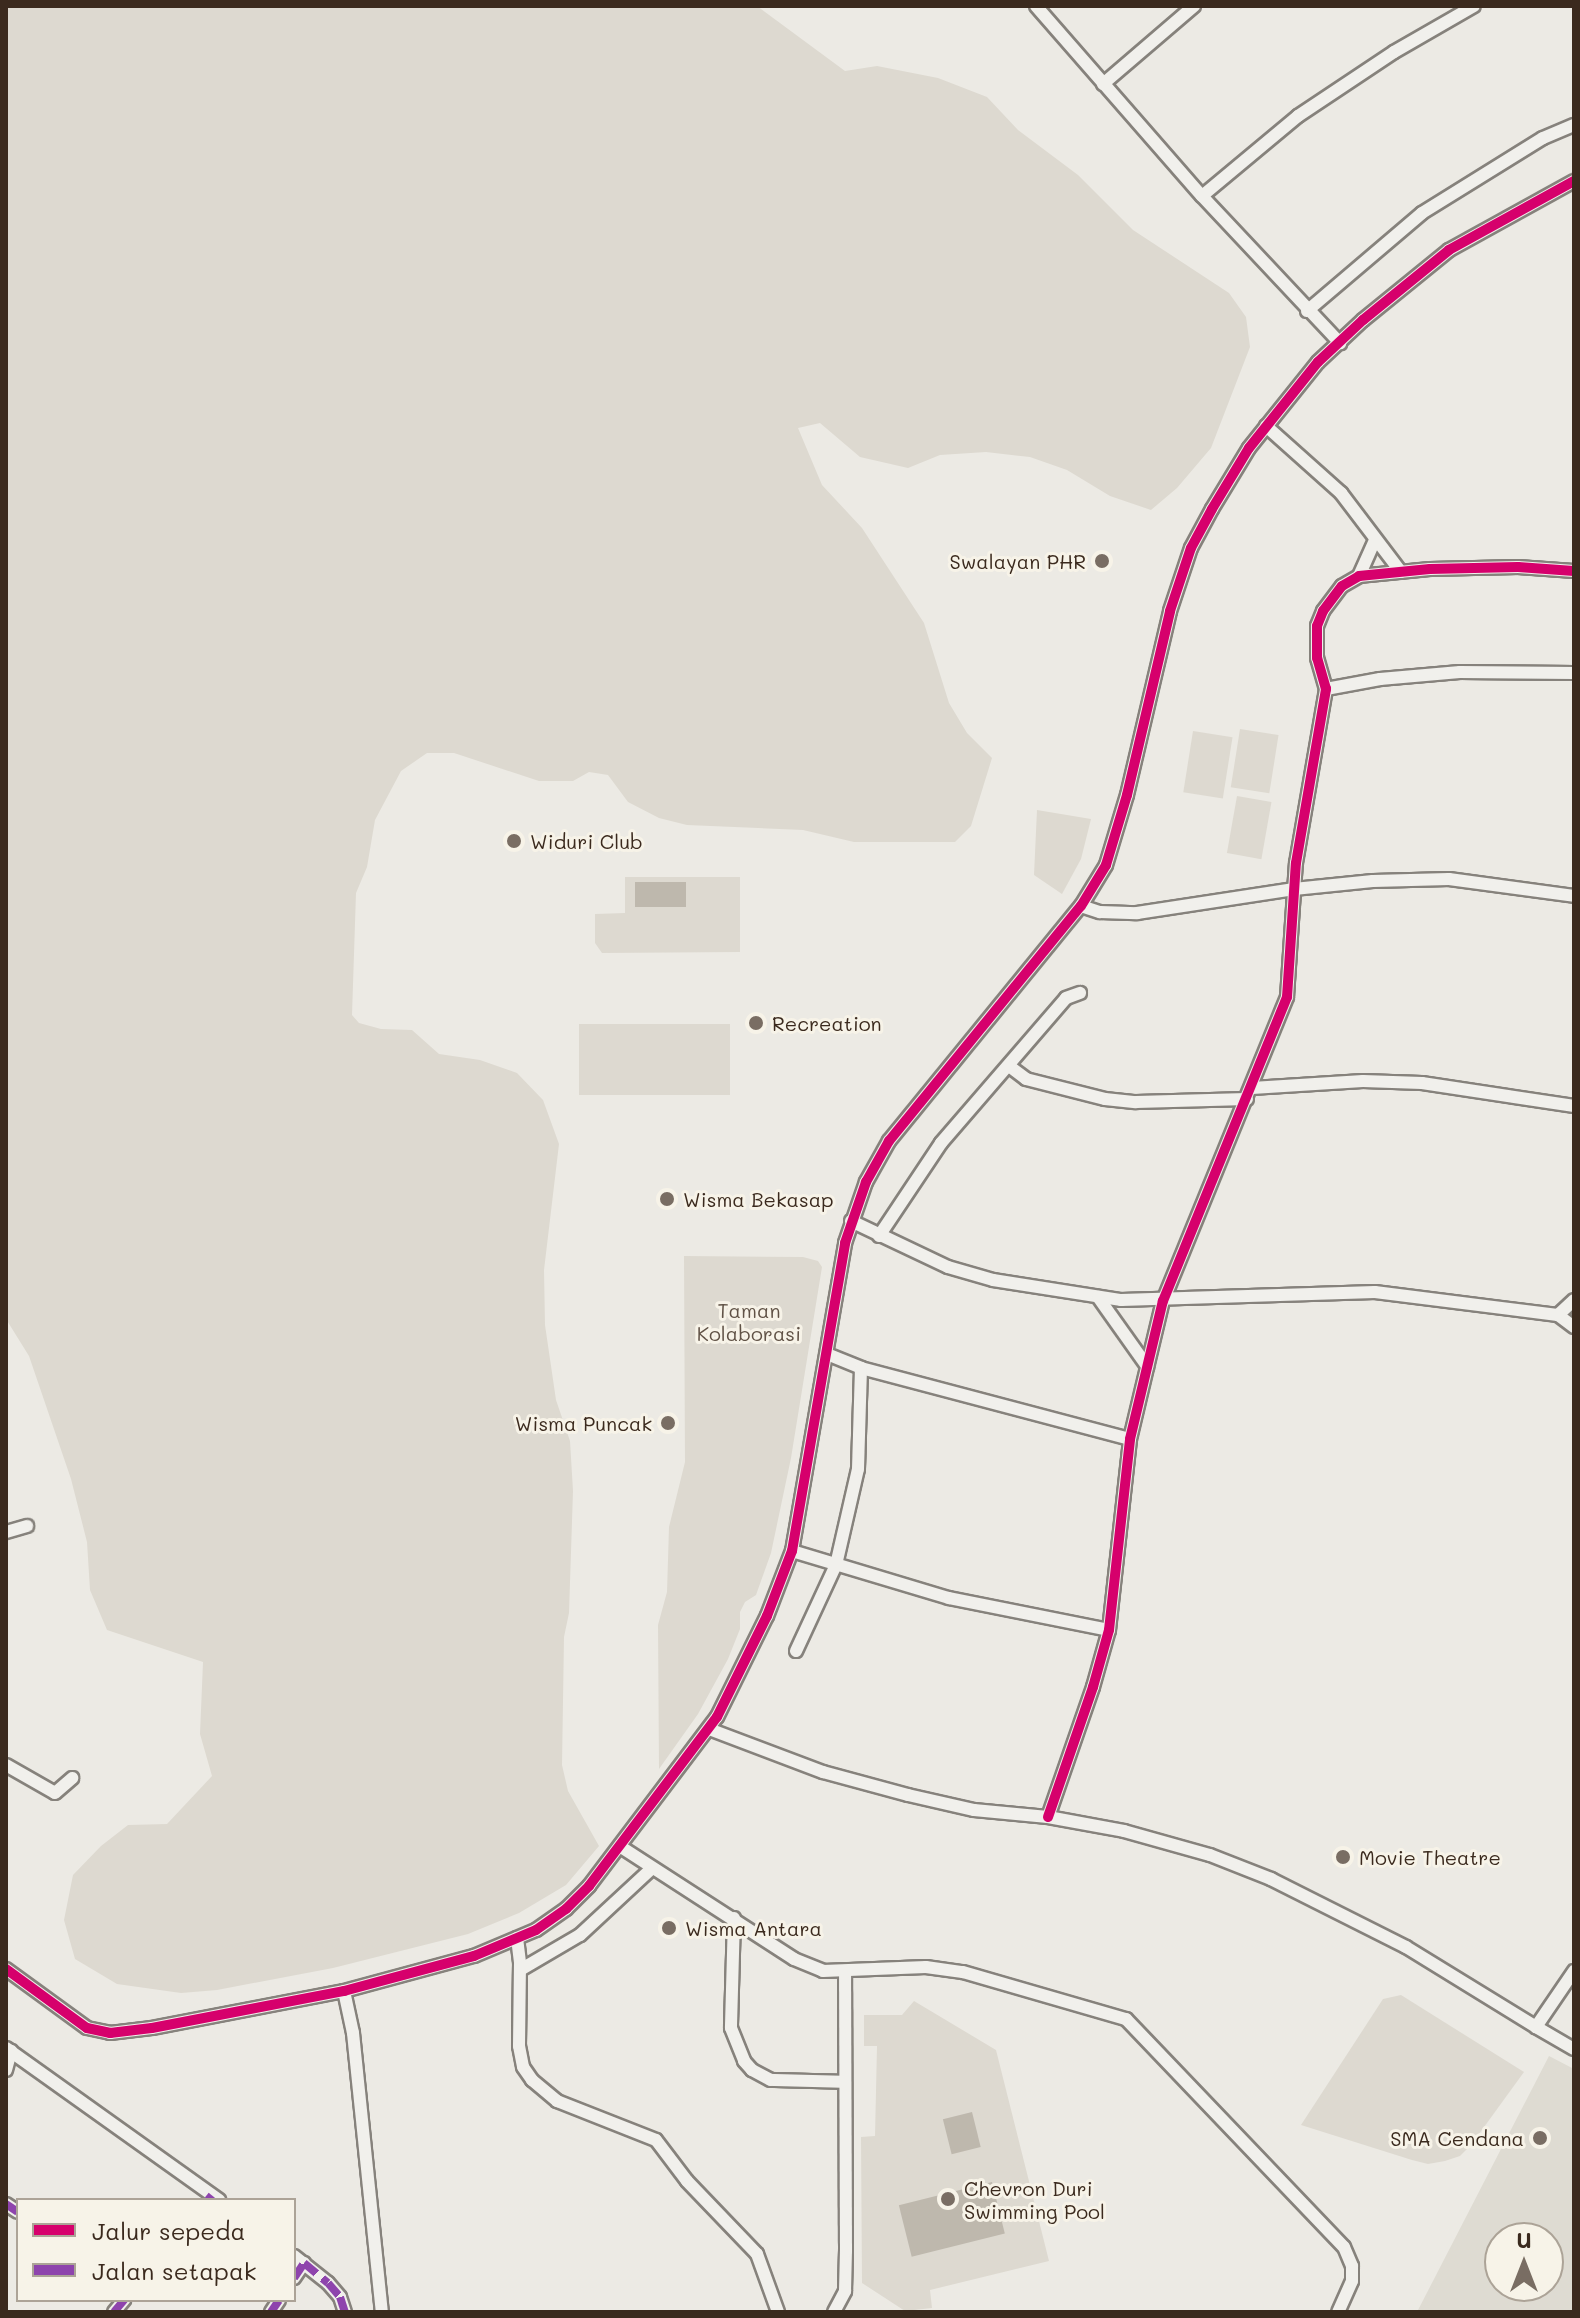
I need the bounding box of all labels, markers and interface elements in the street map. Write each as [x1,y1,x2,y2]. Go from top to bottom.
place label: Swalayan PHR [950,549,1086,573]
marker: Swalayan PHR [1093,552,1111,570]
place label: Widuri Club [530,829,643,853]
marker: Widuri Club [505,832,523,850]
place label: Recreation [772,1011,882,1035]
marker: Recreation [747,1014,765,1032]
place label: Wisma Bekasap [683,1187,834,1211]
marker: Wisma Bekasap [658,1190,676,1208]
park label: Taman Kolaborasi [697,1298,801,1345]
place label: Wisma Puncak [515,1411,652,1435]
marker: Wisma Puncak [659,1414,677,1432]
place label: Movie Theatre [1359,1845,1501,1869]
marker: Movie Theatre [1334,1848,1352,1866]
place label: Wisma Antara [685,1916,822,1940]
marker: Wisma Antara [660,1919,678,1937]
place label: SMA Cendana [1390,2126,1524,2150]
marker: SMA Cendana [1531,2129,1549,2147]
place label: Chevron Duri Swimming Pool [964,2176,1105,2223]
marker: Chevron Duri Swimming Pool [939,2190,957,2208]
legend [16,2198,296,2302]
text: Jalur sepeda [92,2215,245,2246]
north arrow [1484,2222,1564,2302]
text: U [1516,2225,1532,2254]
text: Jalan setapak [92,2255,257,2286]

